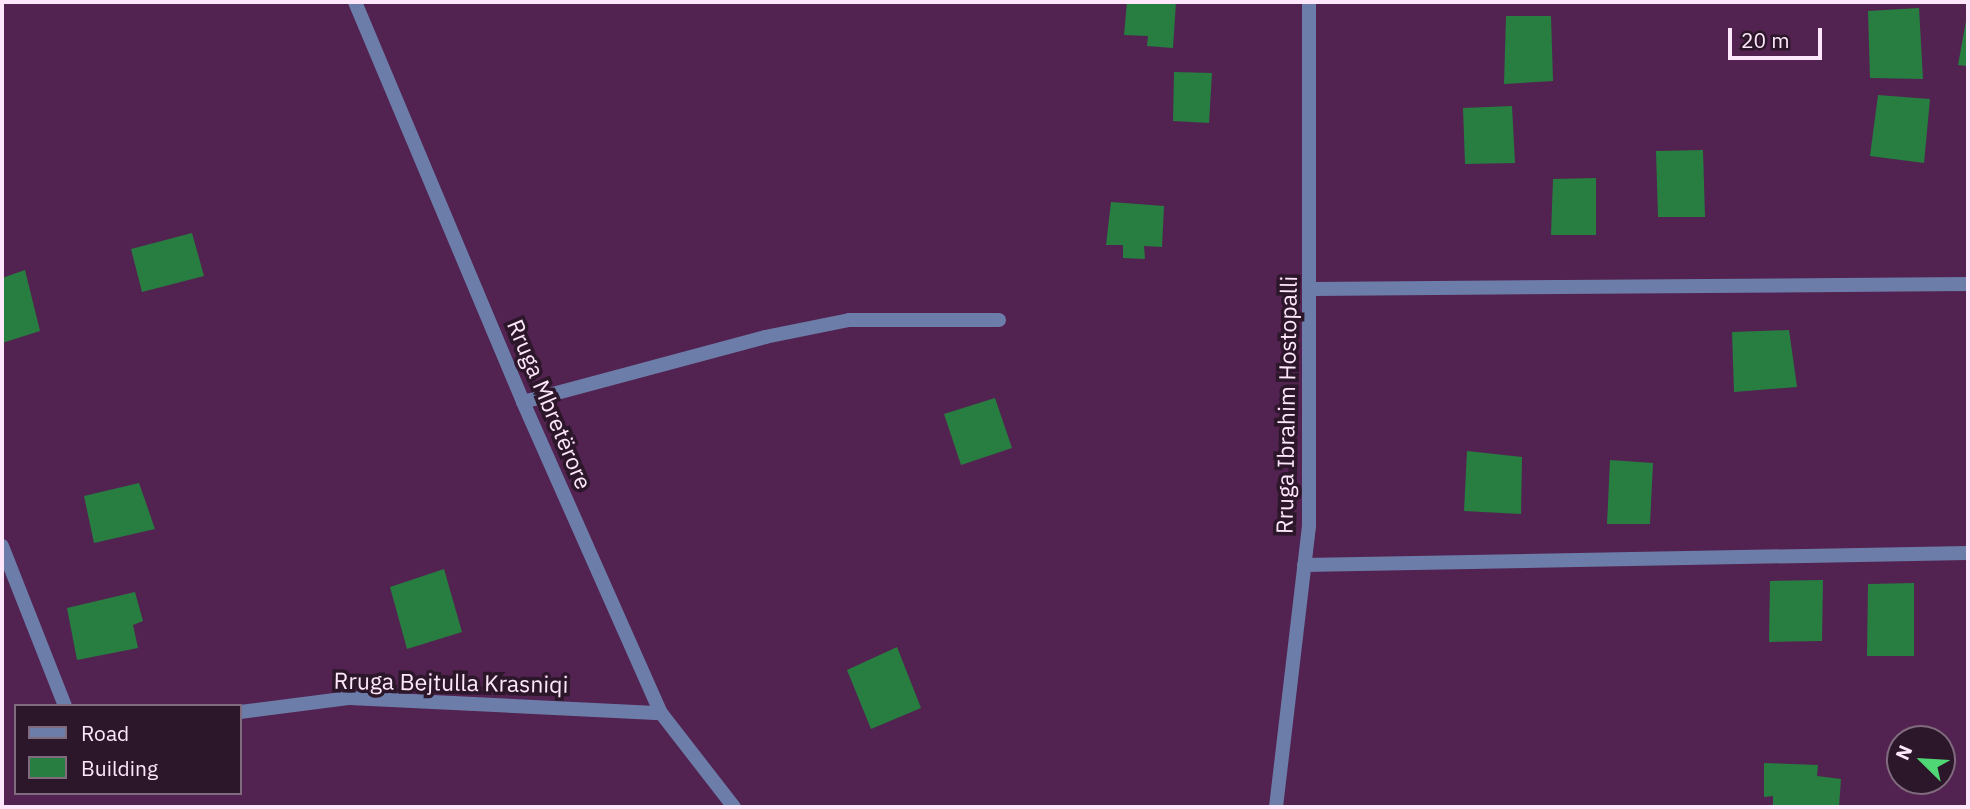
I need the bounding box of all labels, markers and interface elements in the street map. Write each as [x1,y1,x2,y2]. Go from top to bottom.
scale bar [1732,14,1826,58]
text: 20 m [1741,26,1790,54]
street label: Rruga Ibrahim Hostopalli [1270,276,1302,534]
street label: Rruga Mbretërore [502,315,598,493]
street label: Rruga Bejtulla Krasniqi [333,666,569,698]
legend [14,704,242,795]
text: Road [81,719,129,747]
north arrow [1886,725,1956,795]
text: N [1890,741,1917,763]
text: Building [81,754,158,782]

